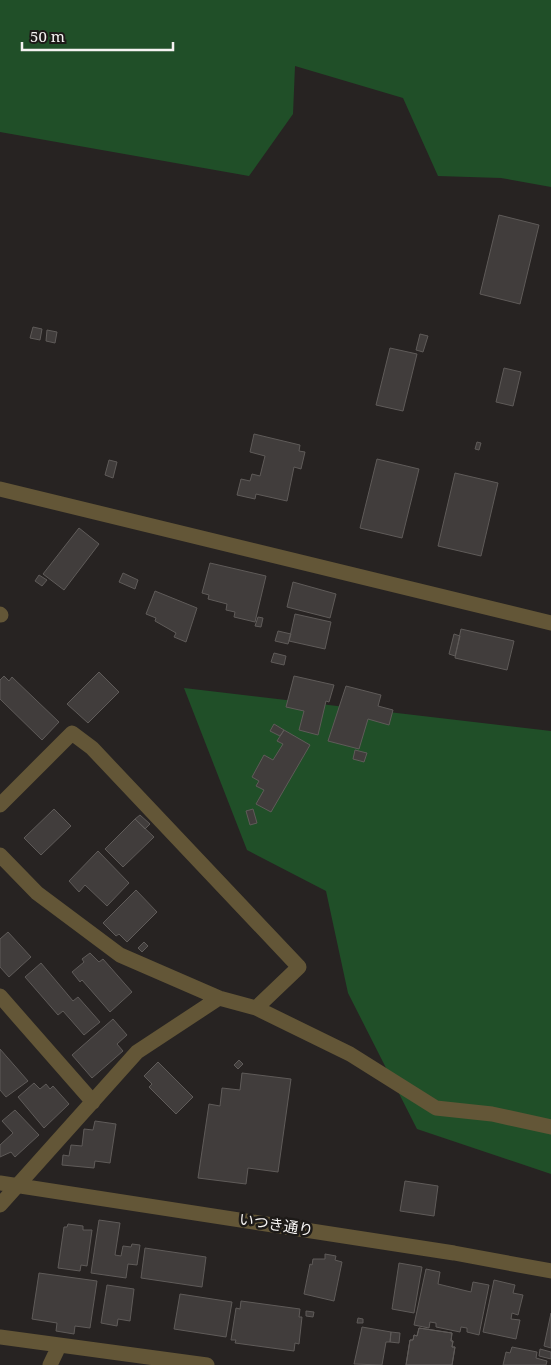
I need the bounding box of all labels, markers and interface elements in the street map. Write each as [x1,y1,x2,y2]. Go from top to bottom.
scale bar [22,20,174,52]
text: 50 m [30,26,65,46]
street label: いつき通り [238,1208,315,1240]

